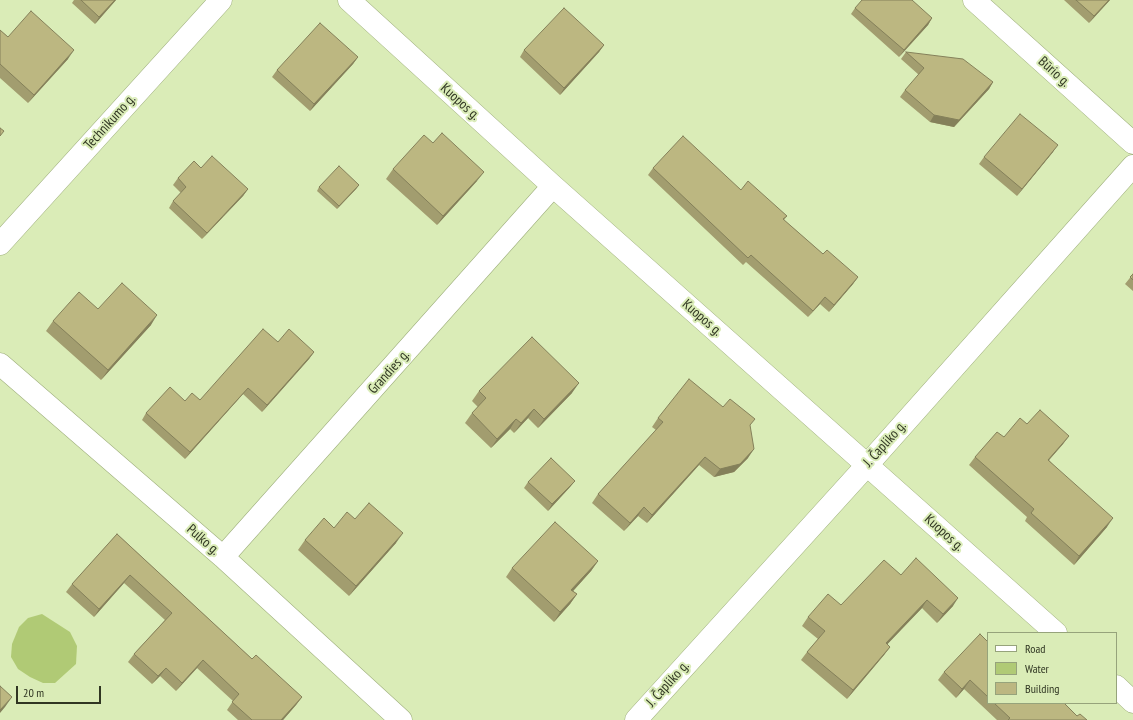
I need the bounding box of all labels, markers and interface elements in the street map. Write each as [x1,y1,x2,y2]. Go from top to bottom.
street label: Būrio g. [1035,53,1073,91]
street label: Kuopos g. [437,80,483,124]
street label: Technikumo g. [81,91,139,153]
street label: Kuopos g. [679,296,725,340]
street label: Grandies g. [365,346,413,398]
street label: J. Čapliko g. [860,418,910,470]
street label: Kuopos g. [921,511,967,555]
street label: Pulko g. [183,521,223,559]
legend [987,632,1117,704]
text: Road [1025,641,1045,656]
street label: J. Čapliko g. [643,658,693,710]
text: Water [1025,661,1049,676]
scale bar [18,678,103,704]
text: Building [1025,681,1060,696]
text: 20 m [23,685,44,700]

